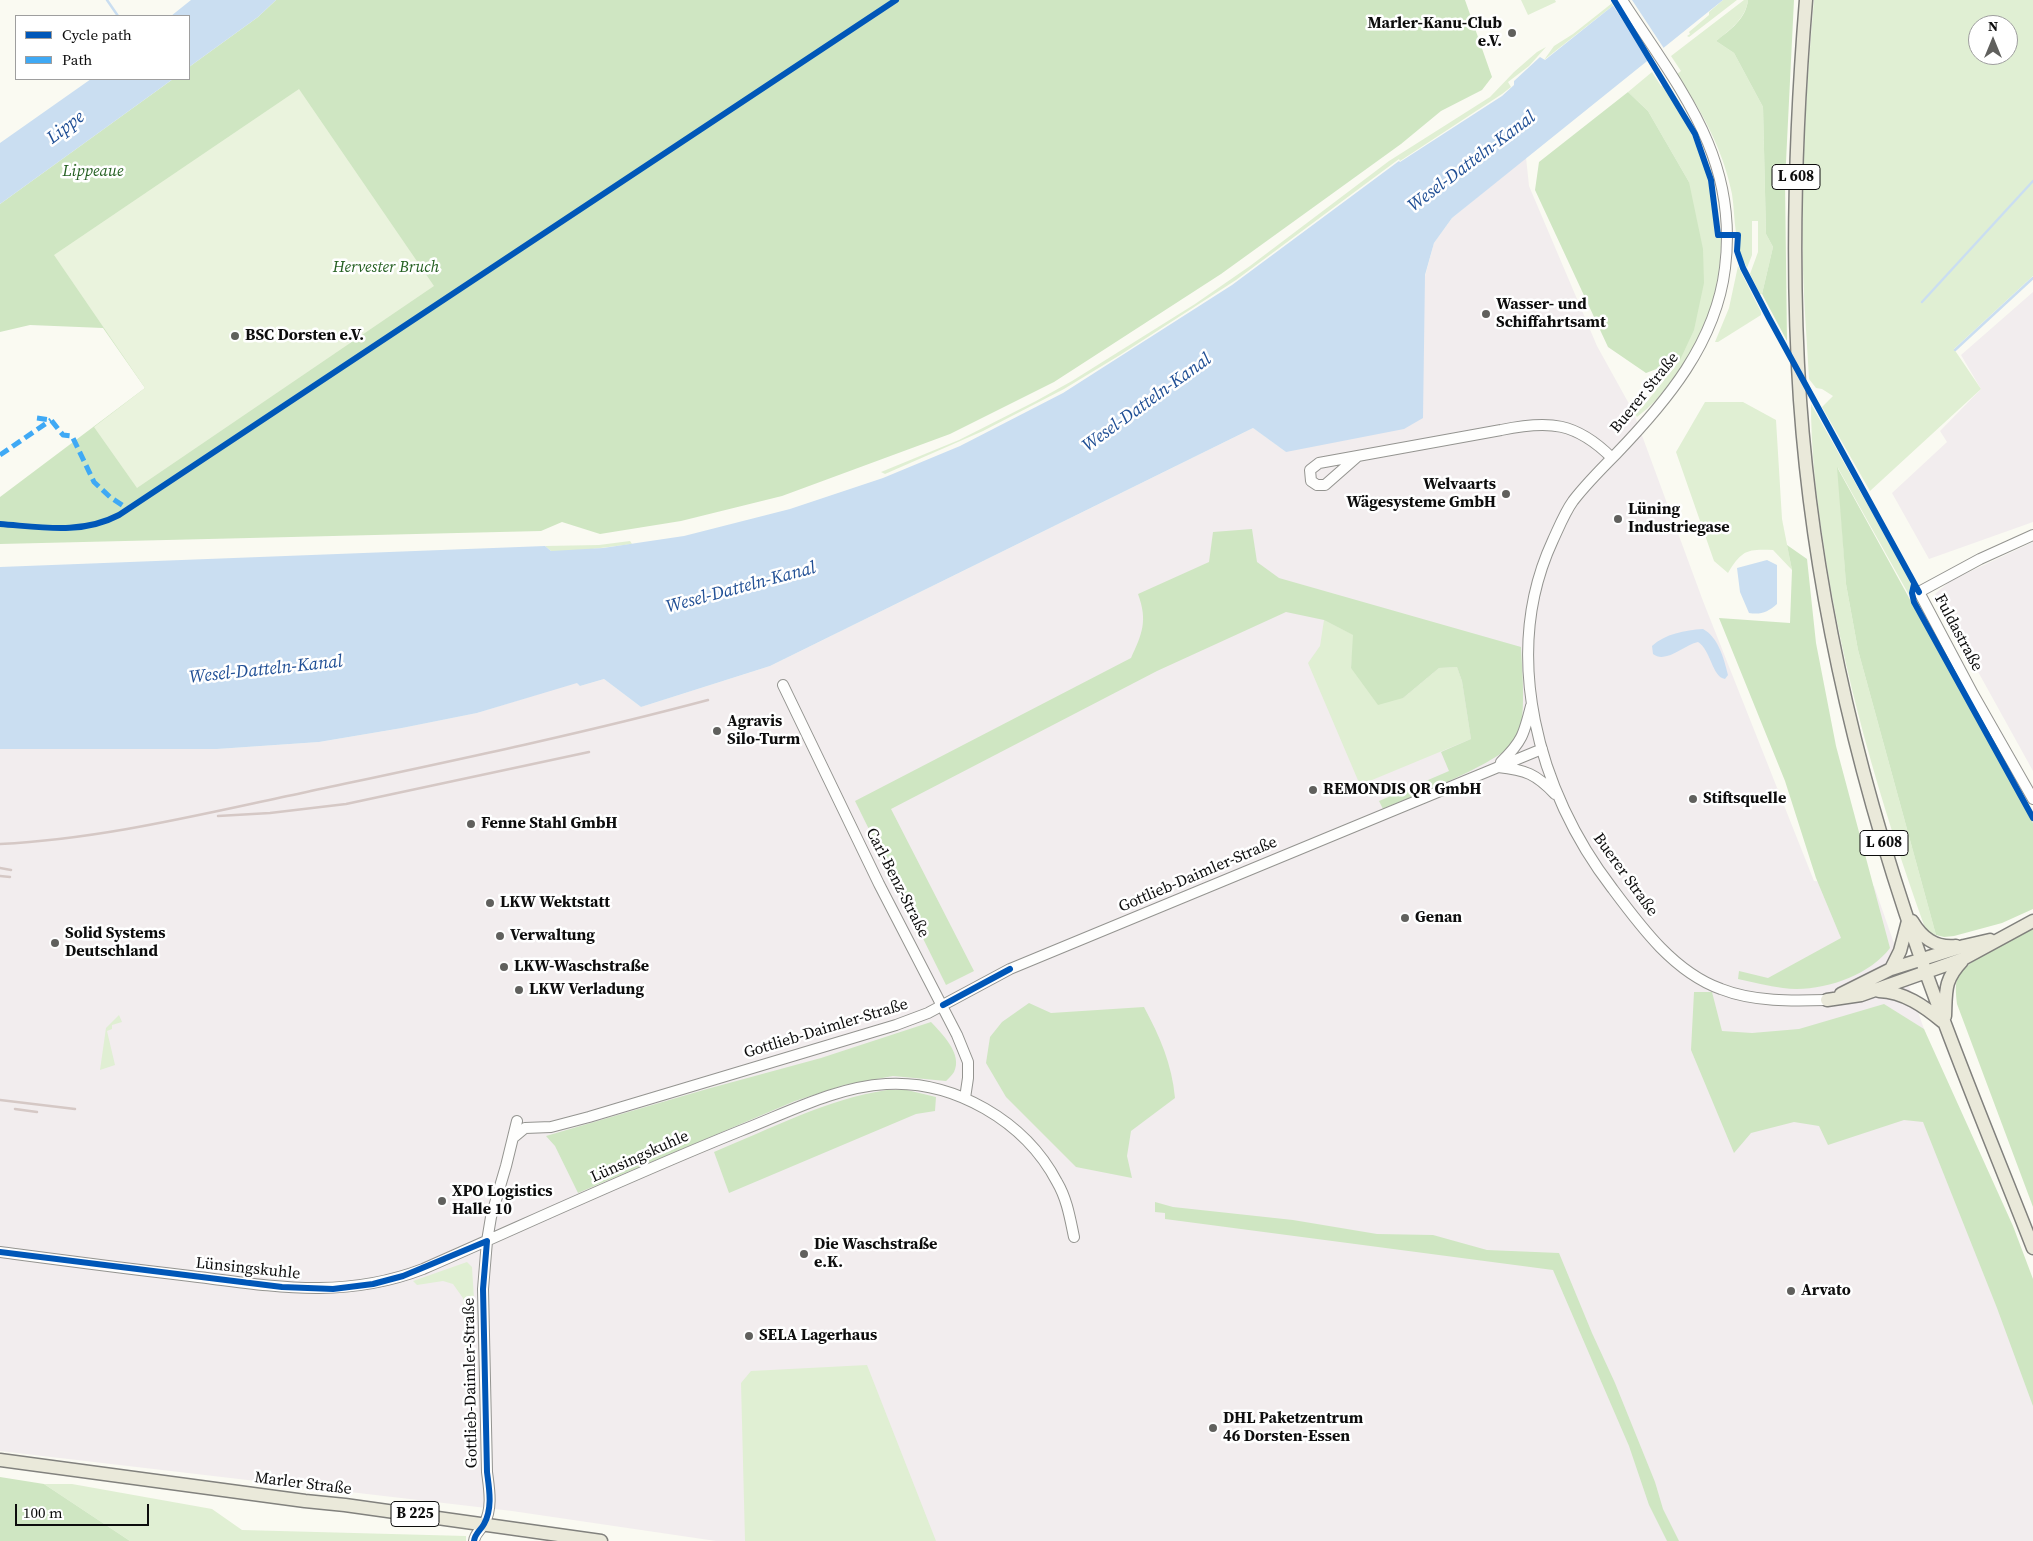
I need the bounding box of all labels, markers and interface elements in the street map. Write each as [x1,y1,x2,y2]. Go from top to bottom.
place label: Marler-Kanu-Club e.V. [1367,14,1502,52]
legend [15,15,190,80]
north arrow [1968,15,2018,65]
text: N [1988,16,1998,36]
text: Cycle path [62,24,132,45]
marker: Marler-Kanu-Club e.V. [1506,27,1518,39]
text: Path [62,49,92,70]
water label: Lippe [43,107,89,149]
water label: Wesel-Datteln-Kanal [1404,107,1540,217]
park label: Lippeaue [63,162,123,182]
road number: L 608 [1772,164,1820,190]
park label: Hervester Bruch [333,258,439,278]
place label: Wasser- und Schiffahrtsamt [1496,295,1606,333]
marker: Wasser- und Schiffahrtsamt [1480,308,1492,320]
place label: BSC Dorsten e.V. [245,326,364,346]
marker: BSC Dorsten e.V. [229,330,241,342]
water label: Wesel-Datteln-Kanal [1078,349,1216,457]
street label: Buerer Straße [1607,349,1683,437]
place label: Welvaarts Wägesysteme GmbH [1346,475,1496,513]
marker: Welvaarts Wägesysteme GmbH [1500,488,1512,500]
place label: Lüning Industriegase [1628,500,1730,538]
marker: Lüning Industriegase [1612,513,1624,525]
water label: Wesel-Datteln-Kanal [664,558,818,618]
street label: Fuldastraße [1930,591,1986,675]
water label: Wesel-Datteln-Kanal [188,651,344,689]
place label: Agravis Silo-Turm [727,712,800,750]
marker: Agravis Silo-Turm [711,725,723,737]
place label: REMONDIS QR GmbH [1323,780,1482,800]
marker: REMONDIS QR GmbH [1307,784,1319,796]
place label: Stiftsquelle [1703,789,1786,809]
marker: Stiftsquelle [1687,793,1699,805]
place label: Fenne Stahl GmbH [481,814,617,834]
marker: Fenne Stahl GmbH [465,818,477,830]
street label: Carl-Benz-Straße [861,825,933,941]
street label: Buerer Straße [1588,830,1662,920]
road number: L 608 [1860,830,1908,856]
street label: Gottlieb-Daimler-Straße [1116,833,1280,917]
place label: LKW Wektstatt [500,893,610,913]
marker: LKW Wektstatt [484,897,496,909]
place label: Genan [1415,908,1462,928]
marker: Genan [1399,912,1411,924]
place label: Solid Systems Deutschland [65,924,165,962]
place label: Verwaltung [510,926,595,946]
marker: Verwaltung [494,930,506,942]
marker: Solid Systems Deutschland [49,937,61,949]
place label: LKW-Waschstraße [514,957,649,977]
marker: LKW-Waschstraße [498,961,510,973]
place label: LKW Verladung [529,980,644,1000]
marker: LKW Verladung [513,984,525,996]
street label: Gottlieb-Daimler-Straße [742,995,910,1063]
street label: Lünsingskuhle [588,1127,692,1187]
place label: XPO Logistics Halle 10 [452,1182,553,1220]
marker: XPO Logistics Halle 10 [436,1195,448,1207]
place label: Die Waschstraße e.K. [814,1235,937,1273]
marker: Die Waschstraße e.K. [798,1248,810,1260]
street label: Lünsingskuhle [195,1254,301,1284]
place label: Arvato [1801,1281,1851,1301]
marker: Arvato [1785,1285,1797,1297]
street label: Gottlieb-Daimler-Straße [460,1298,482,1468]
place label: SELA Lagerhaus [759,1326,877,1346]
marker: SELA Lagerhaus [743,1330,755,1342]
place label: DHL Paketzentrum 46 Dorsten-Essen [1223,1409,1363,1447]
marker: DHL Paketzentrum 46 Dorsten-Essen [1207,1422,1219,1434]
street label: Marler Straße [253,1469,353,1499]
scale bar [18,1494,151,1526]
text: 100 m [23,1502,63,1523]
road number: B 225 [391,1502,439,1526]

